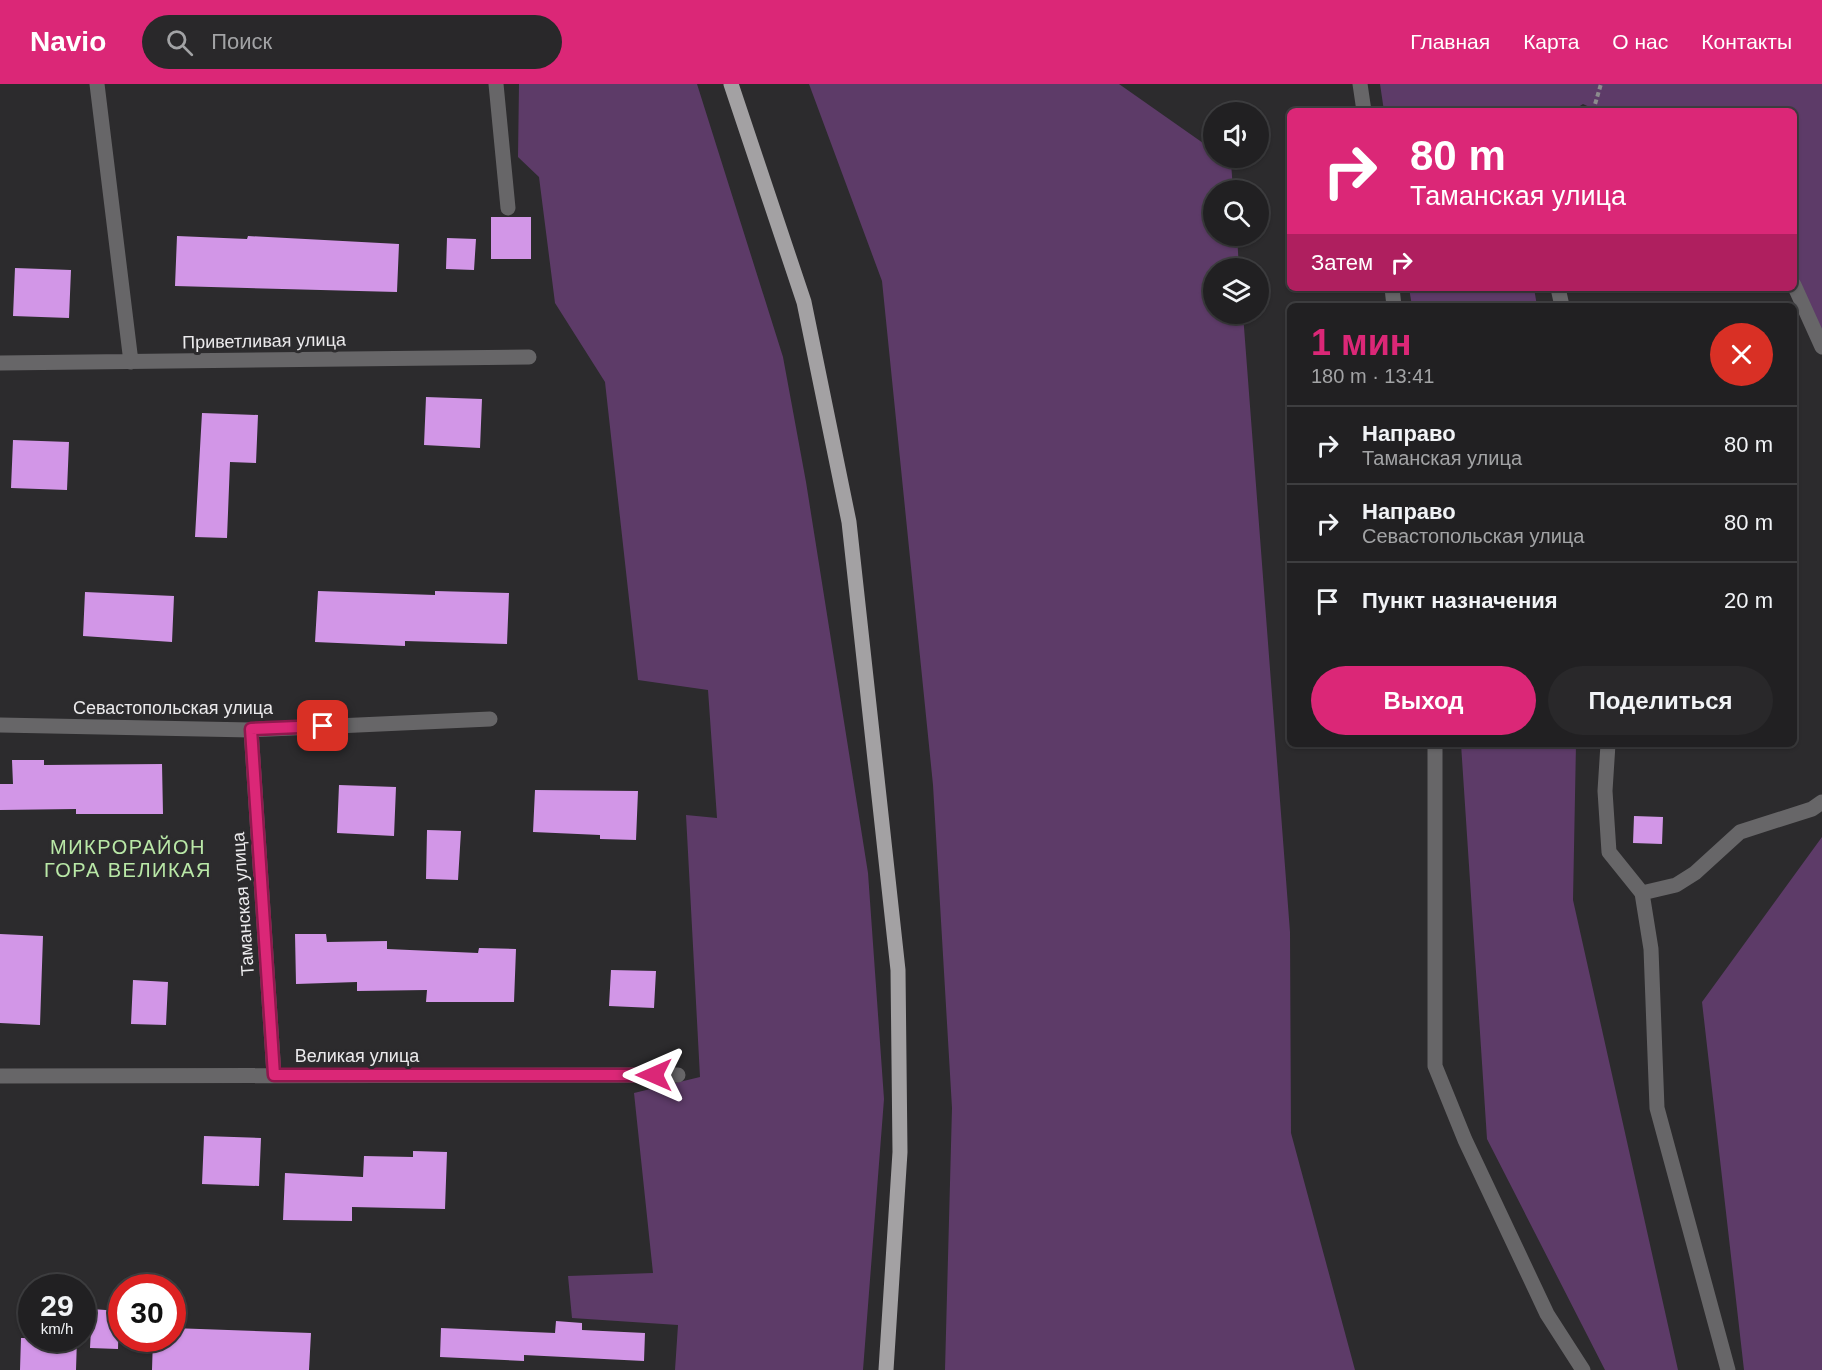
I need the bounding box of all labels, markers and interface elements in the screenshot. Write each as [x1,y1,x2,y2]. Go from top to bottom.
search box [142,15,562,69]
text: Navio [30,26,106,57]
icon: search [163,26,196,59]
text: Поиск [211,29,272,54]
text: Главная [1410,30,1490,53]
text: Карта [1523,30,1579,53]
text: О нас [1612,30,1668,53]
text: Контакты [1701,30,1792,53]
map controls [1203,102,1269,324]
button: sound [1203,102,1269,168]
icon: right [1311,132,1389,210]
text: 80 m [1410,132,1506,179]
button: search [1203,180,1269,246]
text: Таманская улица [1410,181,1626,211]
icon: right [1385,246,1418,279]
text: Затем [1311,250,1373,275]
button: layers [1203,258,1269,324]
text: 1 мин [1311,322,1412,363]
button: close [1710,323,1773,386]
street label: Приветливая улица [182,330,347,352]
text: 180 m · 13:41 [1311,365,1434,387]
text: Направо [1362,421,1456,446]
icon: right [1311,429,1344,462]
text: 80 m [1724,432,1773,457]
text: Таманская улица [1362,447,1522,469]
text: Направо [1362,499,1456,524]
icon: right [1311,507,1344,540]
text: 80 m [1724,510,1773,535]
text: Севастопольская улица [1362,525,1584,547]
icon: arrive [1311,585,1344,618]
text: Пункт назначения [1362,588,1558,613]
text: 20 m [1724,588,1773,613]
button: Выход [1311,666,1536,735]
button: Поделиться [1548,666,1773,735]
street label: Севастопольская улица [73,698,274,718]
pin [297,700,348,751]
icon: arrive [306,709,339,742]
street label: Таманская улица [228,830,258,977]
district label: МИКРОРАЙОН ГОРА ВЕЛИКАЯ [44,835,212,881]
position arrow [622,1043,686,1107]
street label: Великая улица [295,1046,420,1066]
speed limit sign: 30 [108,1274,186,1352]
text: 29 [40,1289,74,1322]
text: km/h [41,1320,73,1337]

